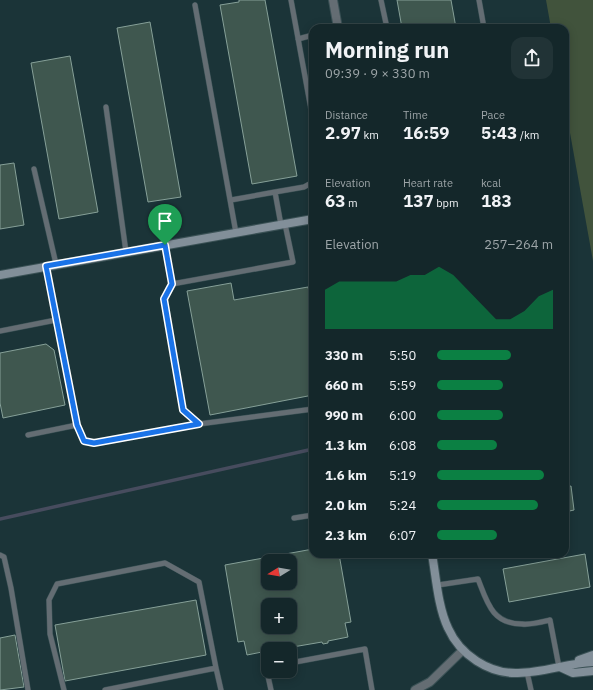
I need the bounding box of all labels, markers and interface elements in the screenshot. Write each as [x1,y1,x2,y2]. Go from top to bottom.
text: Morning run [325,35,449,64]
button: share [511,37,553,79]
text: 09:39 · 9 × 330 m [325,65,430,82]
text: Distance [325,108,368,122]
text: Time [403,108,428,122]
text: Pace [481,108,505,122]
text: 2.97 [325,122,361,144]
text: 16:59 [403,122,449,144]
text: 5:43 [481,122,517,144]
text: km [361,128,379,142]
text: /km [517,128,539,142]
text: Elevation [325,176,371,190]
text: Heart rate [403,176,453,190]
text: kcal [481,176,501,190]
text: 63 [325,190,345,212]
text: 137 [403,190,434,212]
text: 183 [481,190,512,212]
text: m [345,196,358,210]
text: bpm [434,196,459,210]
pin [148,204,182,245]
icon: arrive [154,210,176,232]
text: Elevation [325,236,379,253]
text: 257–264 m [484,236,553,253]
text: 330 m [325,347,363,364]
text: 5:50 [389,347,416,364]
text: 660 m [325,377,363,394]
text: 5:59 [389,377,416,394]
text: 990 m [325,407,363,424]
text: 6:00 [389,407,416,424]
text: 1.3 km [325,437,367,454]
text: 6:08 [389,437,416,454]
text: 1.6 km [325,467,367,484]
text: 5:19 [389,467,416,484]
text: 2.0 km [325,497,367,514]
text: 5:24 [389,497,416,514]
text: 2.3 km [325,527,367,544]
text: 6:07 [389,527,416,544]
north arrow [261,554,297,590]
map controls [261,554,297,678]
button: + [261,598,297,634]
button: − [261,642,297,678]

